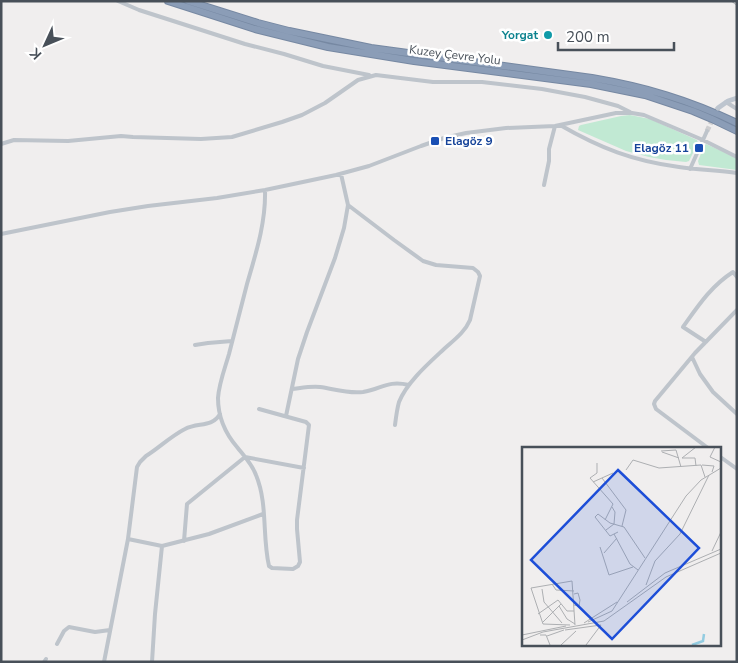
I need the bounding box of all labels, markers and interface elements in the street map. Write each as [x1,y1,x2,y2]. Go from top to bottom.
north arrow [20,20,70,70]
scale bar [558,20,674,52]
place label: Yorgat [501,27,538,43]
text: 200 m [566,27,610,47]
marker: Yorgat [542,29,554,41]
street label: Kuzey Çevre Yolu [408,41,502,69]
text: K [25,43,46,64]
place label: Elagöz 9 [445,133,493,149]
marker: Elagöz 9 [429,135,441,147]
place label: Elagöz 11 [634,140,689,156]
marker: Elagöz 11 [693,142,705,154]
inset map [522,447,720,646]

